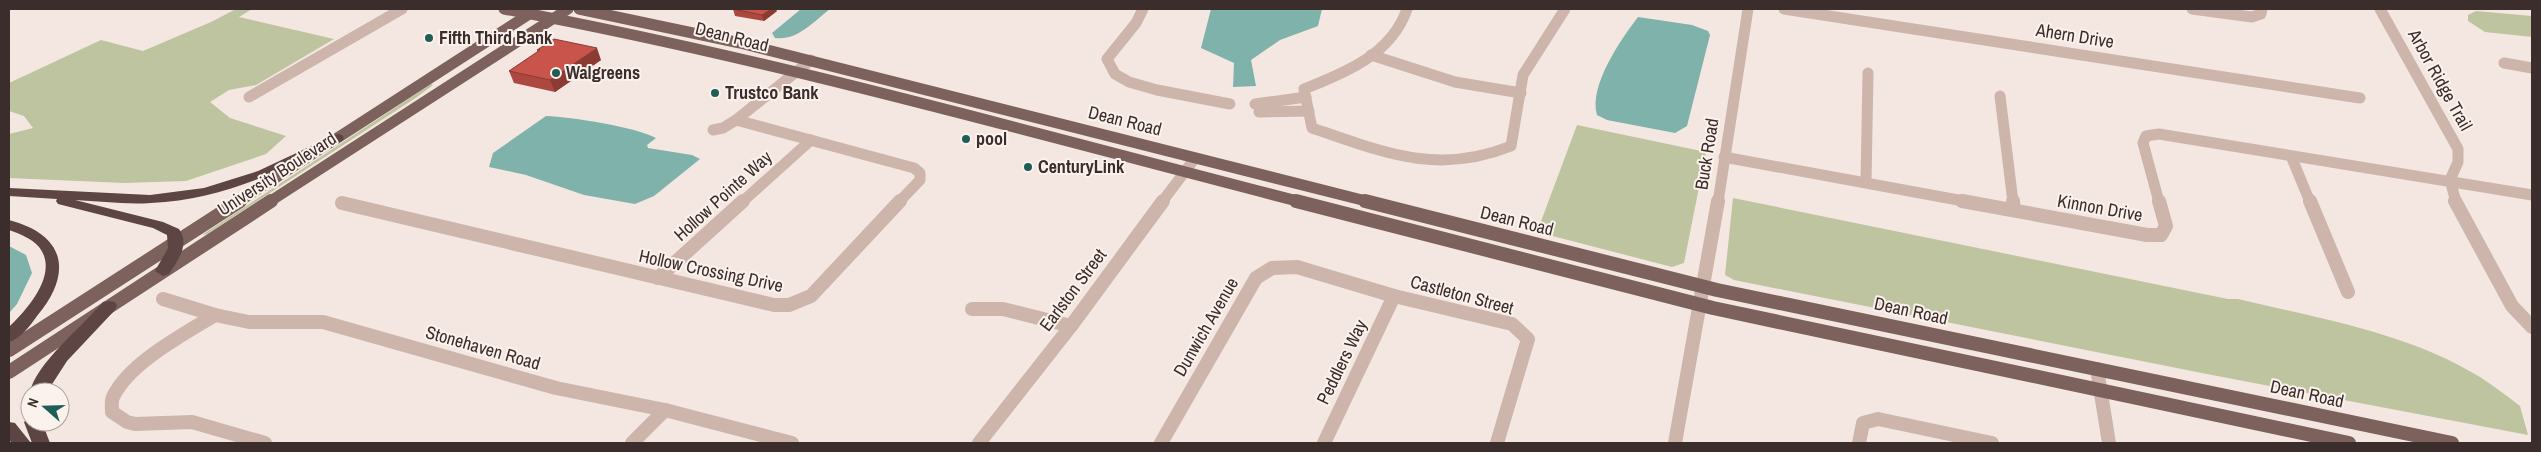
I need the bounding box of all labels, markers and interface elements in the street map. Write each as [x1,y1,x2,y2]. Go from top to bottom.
street label: Dean Road [693,15,771,58]
street label: Ahern Drive [2033,17,2116,54]
street label: Arbor Ridge Trail [2402,24,2479,135]
place label: Fifth Third Bank [439,25,553,50]
marker: Fifth Third Bank [423,32,435,44]
place label: Walgreens [566,60,640,85]
marker: Walgreens [550,67,562,79]
place label: Trustco Bank [725,80,819,105]
marker: Trustco Bank [709,87,721,99]
street label: Dean Road [1086,99,1164,142]
street label: Buck Road [1689,116,1724,192]
street label: University Boulevard [212,126,341,221]
place label: pool [976,126,1007,151]
marker: pool [960,133,972,145]
street label: Hollow Pointe Way [668,144,778,246]
place label: CenturyLink [1038,154,1125,179]
marker: CenturyLink [1022,161,1034,173]
street label: Kinnon Drive [2055,188,2145,227]
street label: Dean Road [1478,199,1556,242]
street label: Hollow Crossing Drive [637,243,786,298]
street label: Earlston Street [1033,243,1112,336]
street label: Castleton Street [1408,269,1516,320]
street label: Dunwich Avenue [1167,273,1244,381]
street label: Dean Road [1872,291,1950,331]
street label: Peddlers Way [1310,315,1373,408]
street label: Stonehaven Road [423,319,543,376]
street label: Dean Road [2268,374,2346,414]
north arrow [20,382,70,432]
text: N [23,396,43,410]

